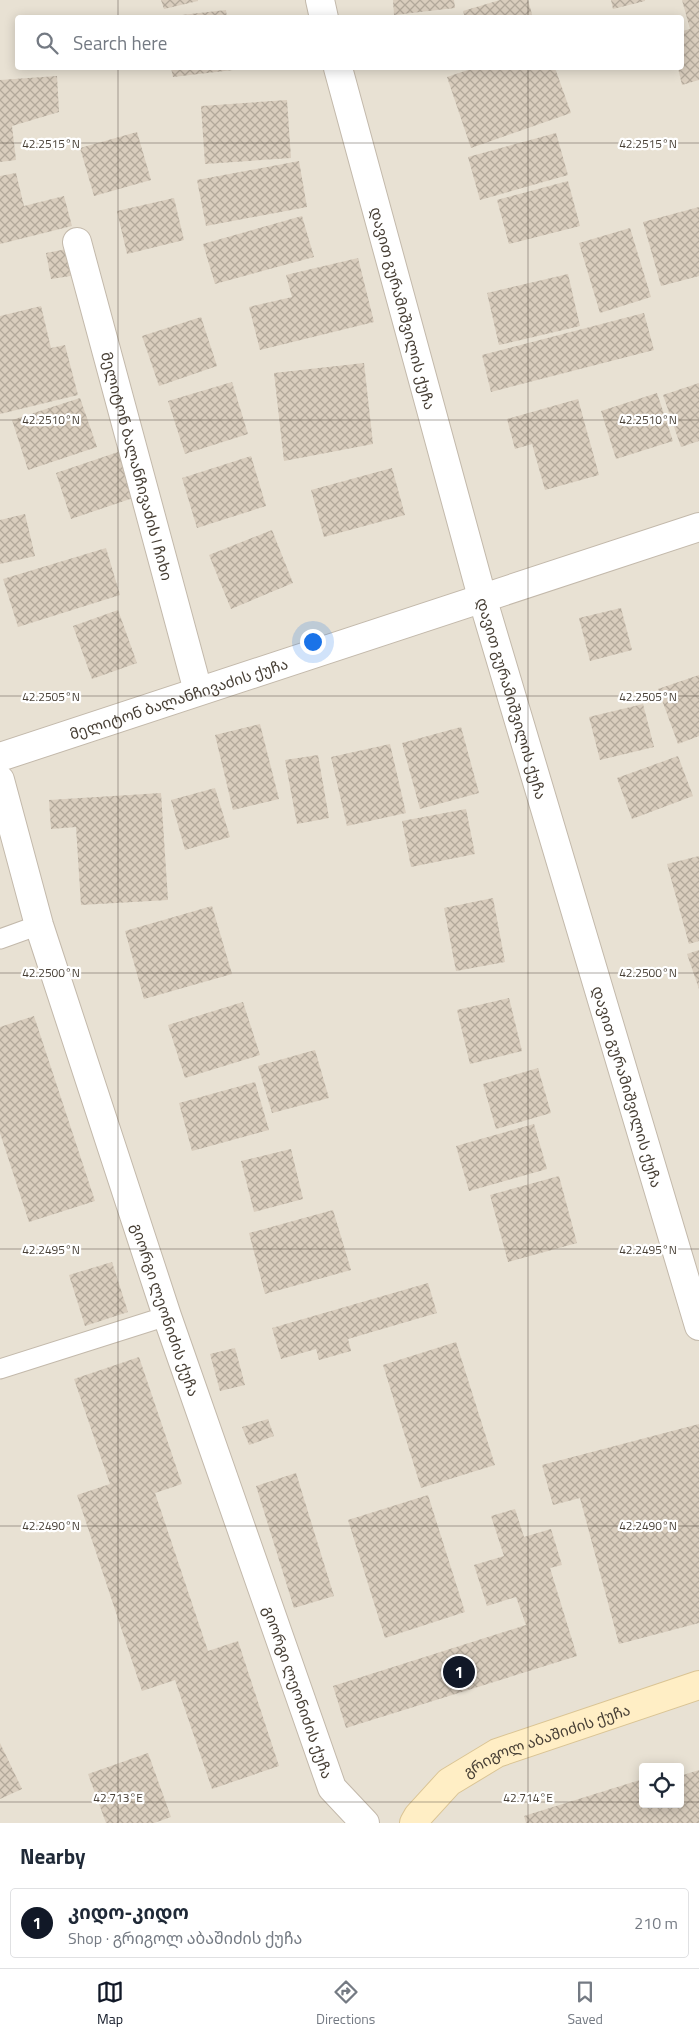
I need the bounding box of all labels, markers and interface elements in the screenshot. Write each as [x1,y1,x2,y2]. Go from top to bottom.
search box [15,15,684,70]
text: Search here [73,28,167,57]
icon: search [33,29,61,57]
text: 42.2515°N [22,134,80,153]
text: 42.2515°N [619,134,677,153]
street label: დავით გურამიშვილის ქუჩა [365,204,442,412]
street label: მელიტონ ბალანჩივაძის I ჩიხი [96,349,179,583]
text: 42.2510°N [22,410,80,429]
text: 42.2510°N [619,410,677,429]
street label: დავით გურამიშვილის ქუჩა [471,595,553,802]
your location [300,629,326,655]
street label: მელიტონ ბალანჩივაძის ქუჩა [66,652,291,745]
text: 42.2505°N [22,687,80,706]
text: 42.2505°N [619,687,677,706]
text: 42.2500°N [22,963,80,982]
text: 42.2500°N [619,963,677,982]
street label: დავით გურამიშვილის ქუჩა [587,983,669,1190]
street label: გიორგი ლეონიძის ქუჩა [126,1220,206,1399]
text: 42.2495°N [22,1240,80,1259]
text: 42.2495°N [619,1240,677,1259]
text: 42.2490°N [22,1516,80,1535]
text: 42.2490°N [619,1516,677,1535]
street label: გიორგი ლეონიძის ქუჩა [258,1603,339,1782]
pin: 1 [443,1653,475,1691]
street label: გრიგოლ აბაშიძის ქუჩა [458,1697,633,1783]
map controls [639,1763,684,1808]
button: locate [639,1763,684,1808]
text: 42.713°E [93,1788,143,1807]
text: 42.714°E [503,1788,553,1807]
text: Nearby [20,1840,85,1872]
text: კიდო-კიდო [68,1897,189,1926]
text: 1 [33,1911,41,1935]
text: 210 m [634,1911,678,1935]
text: Shop · გრიგოლ აბაშიძის ქუჩა [68,1926,302,1950]
tab: Map [96,1978,124,2029]
tab: Directions [316,1978,375,2029]
tab: Saved [567,1978,603,2029]

